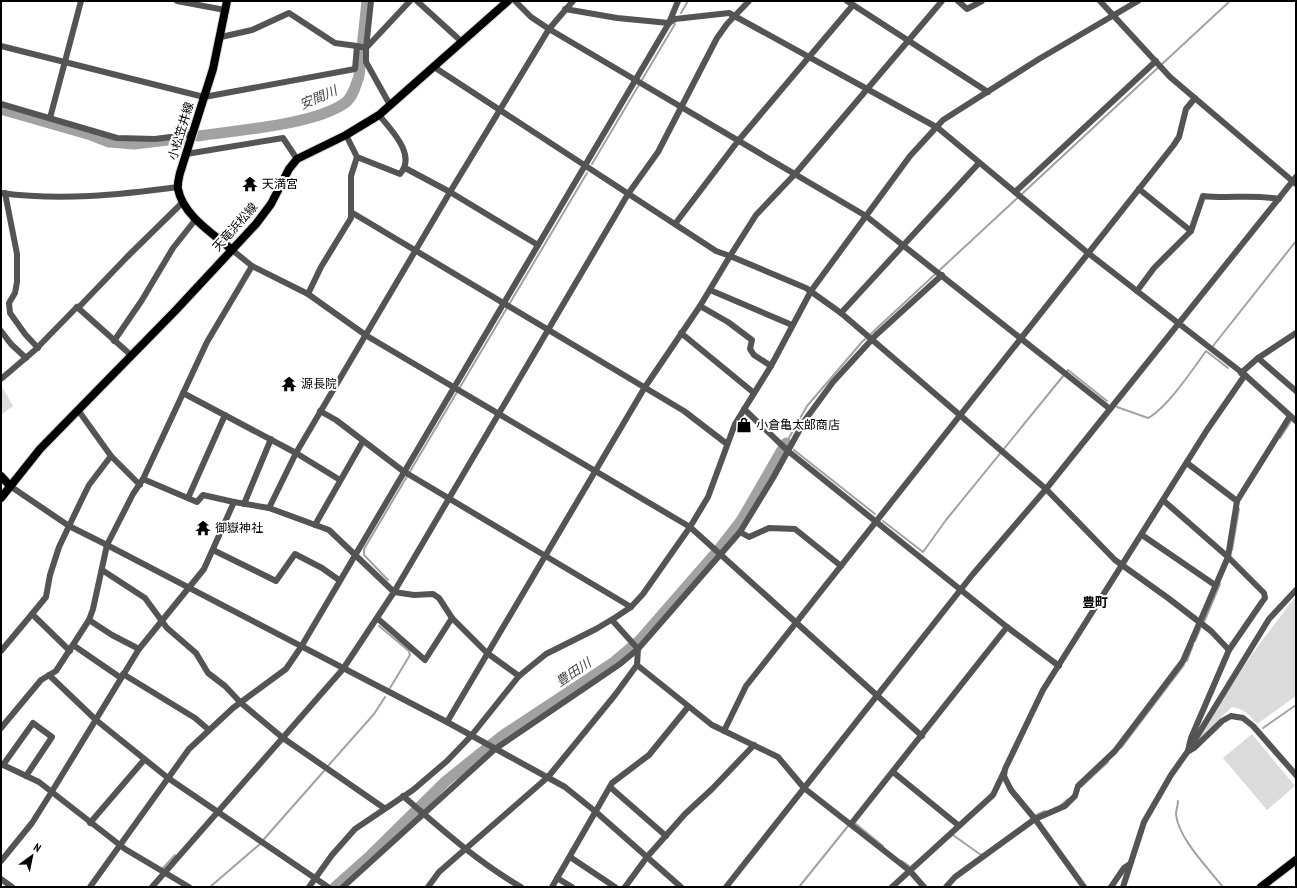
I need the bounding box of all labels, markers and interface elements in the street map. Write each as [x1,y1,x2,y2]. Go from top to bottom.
water label: 安間川 [297,81,341,113]
street label: 小松笠井線 [165,100,196,162]
temple icon: 天満宮 [241,175,259,193]
place label: 天満宮 [262,176,298,191]
street label: 天竜浜松線 [209,199,260,254]
temple icon: 源長院 [280,375,298,393]
place label: 源長院 [301,376,337,391]
shop icon: 小倉亀太郎商店 [735,416,753,434]
place label: 小倉亀太郎商店 [756,417,840,432]
temple icon: 御嶽神社 [194,519,212,537]
place label: 御嶽神社 [215,520,263,535]
district label: 豊町 [1082,594,1108,611]
water label: 豊田川 [552,653,596,690]
north arrow [12,836,52,876]
text: N [31,840,44,855]

